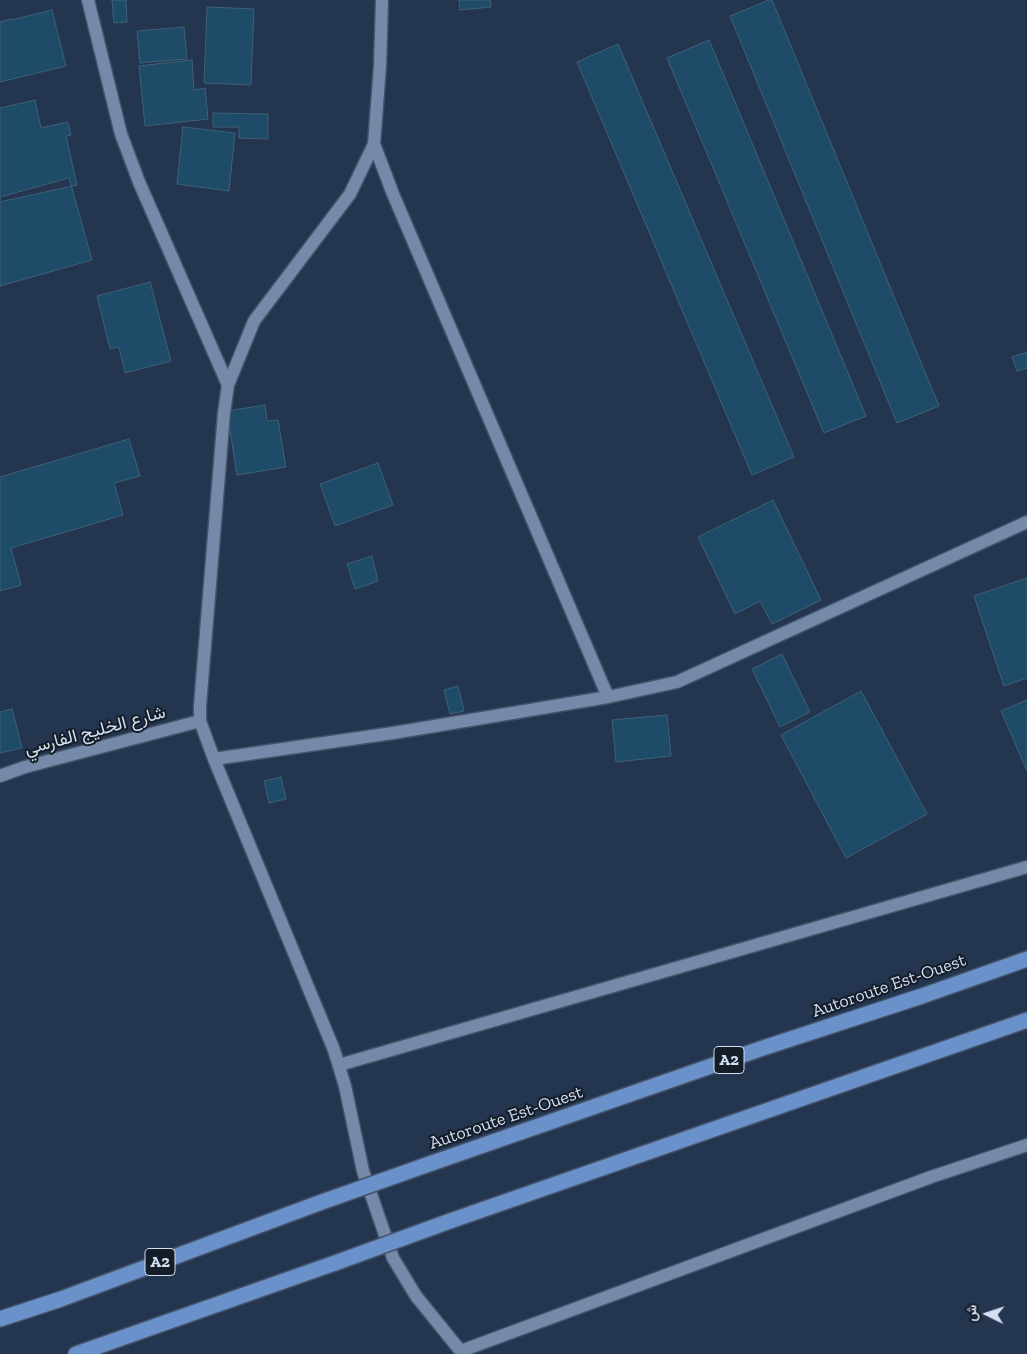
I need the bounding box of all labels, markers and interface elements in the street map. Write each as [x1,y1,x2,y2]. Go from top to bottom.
street label: شارع الخليج الفارسي [22,702,168,760]
street label: Autoroute Est-Ouest [809,950,969,1022]
road number: A2 [714,1046,744,1074]
street label: Autoroute Est-Ouest [426,1082,586,1154]
road number: A2 [145,1248,175,1276]
north arrow [962,1289,1012,1339]
text: ش [962,1304,981,1322]

